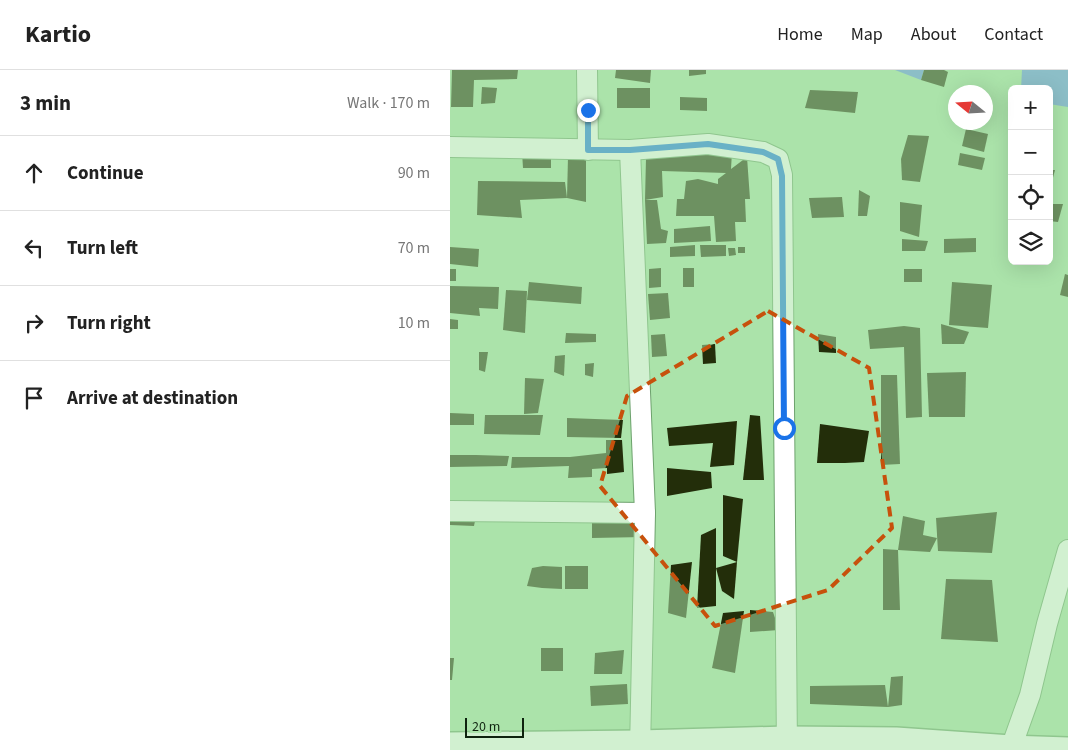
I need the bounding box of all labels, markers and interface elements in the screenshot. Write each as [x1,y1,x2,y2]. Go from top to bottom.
text: Kartio [25,17,91,52]
text: Home [777,22,823,47]
text: Map [851,22,883,47]
text: About [911,22,956,47]
text: Contact [984,22,1043,47]
north arrow [948,85,993,130]
map controls [1008,85,1053,265]
button: + [1008,85,1053,130]
text: 3 min [20,88,71,118]
text: Walk · 170 m [347,92,430,114]
route end [577,99,600,122]
button: − [1008,130,1053,175]
icon: ahead [20,159,48,187]
text: Continue [67,160,144,187]
text: 90 m [398,162,430,184]
button: locate [1008,175,1053,220]
button: layers [1008,220,1053,265]
icon: left [20,234,48,262]
text: Turn left [67,235,138,262]
text: 70 m [398,237,430,259]
icon: right [20,309,48,337]
text: Turn right [67,310,151,337]
text: 10 m [398,312,430,334]
icon: arrive [20,384,48,412]
text: Arrive at destination [67,385,238,412]
route start [773,417,796,440]
scale bar [465,715,524,738]
text: 20 m [472,717,500,737]

